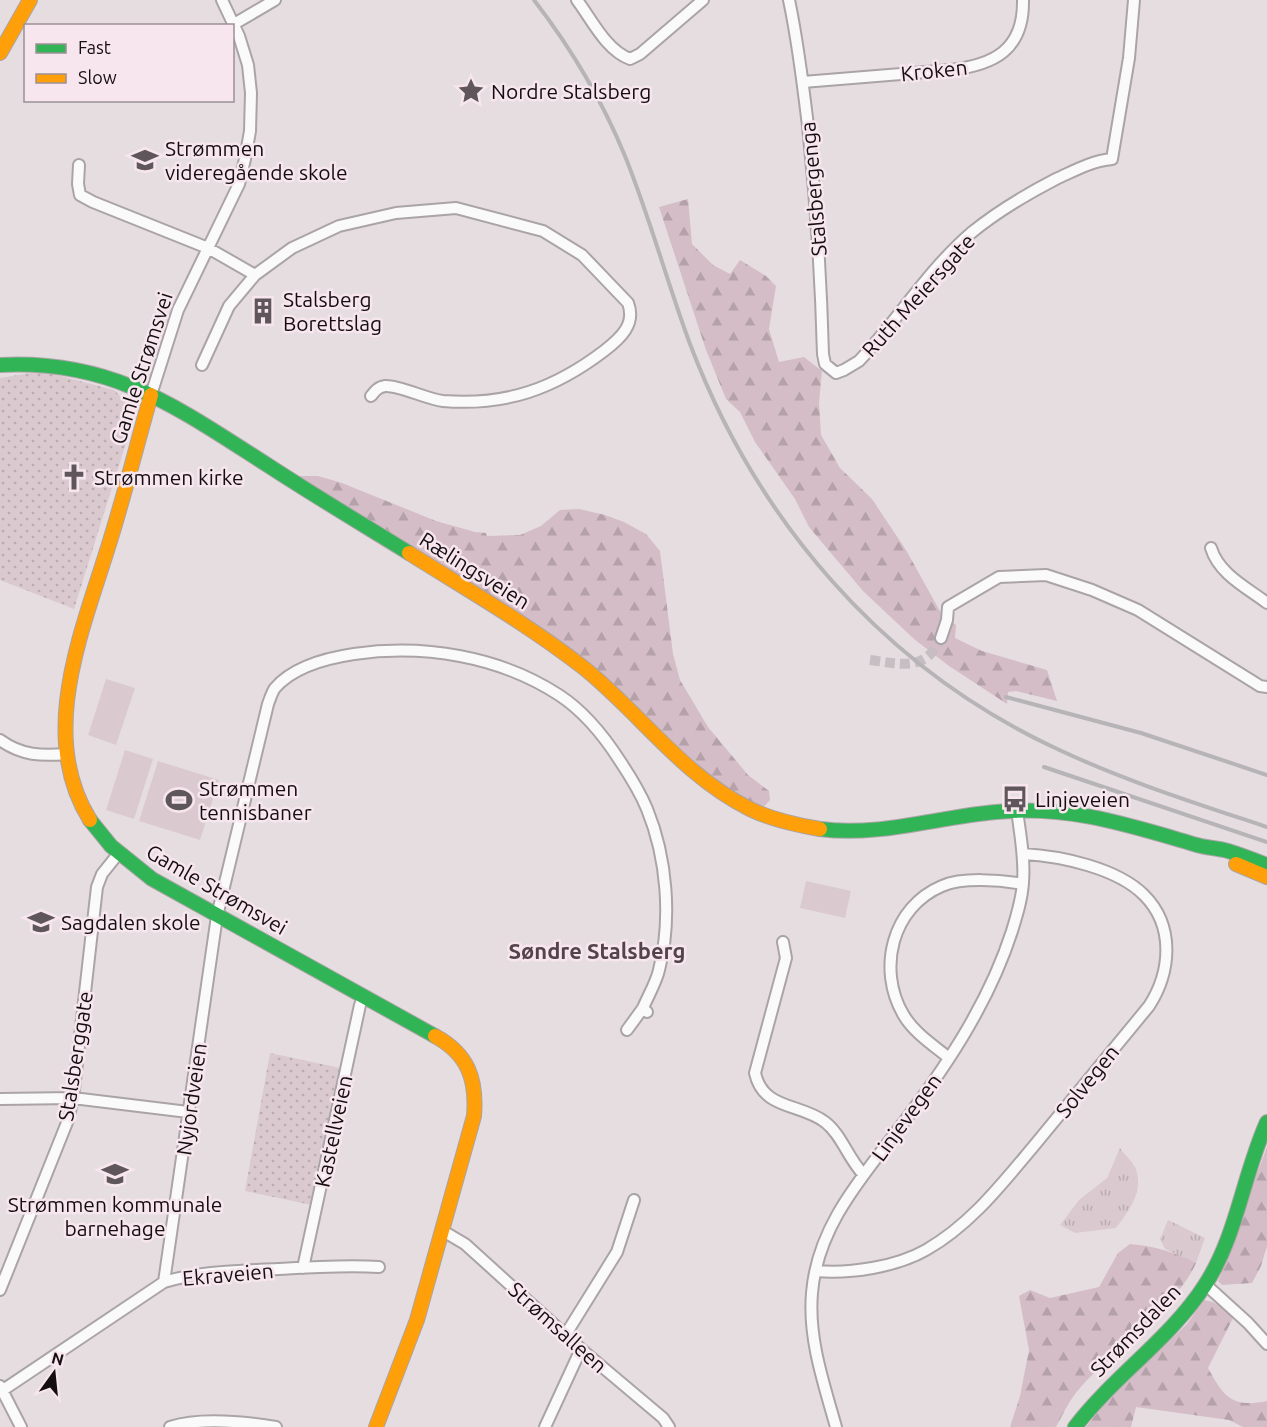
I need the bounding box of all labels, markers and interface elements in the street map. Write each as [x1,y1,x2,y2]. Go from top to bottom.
legend [24,24,234,102]
text: Fast [78,37,111,57]
street label: Kroken [900,55,968,85]
text: Slow [78,67,117,87]
place icon: Nordre Stalsberg [456,76,486,106]
place label: Nordre Stalsberg [491,79,651,103]
street label: Stalsbergenga [795,121,831,257]
place label: Strømmen videregående skole [165,136,348,184]
school or university icon: Strømmen videregående skole [130,145,160,175]
street label: Ruth Meiersgate [857,229,979,361]
place label: Stalsberg Borettslag [283,287,382,335]
street label: Gamle Strømsvei [105,289,177,447]
building icon: Stalsberg Borettslag [248,296,278,326]
church icon: Strømmen kirke [59,462,89,492]
place label: Strømmen kirke [94,465,244,489]
street label: Rælingsveien [416,527,534,613]
place label: Strømmen tennisbaner [199,776,312,824]
bus stop icon: Linjeveien [1000,784,1030,814]
sports icon: Strømmen tennisbaner [164,785,194,815]
place label: Linjeveien [1035,787,1130,811]
street label: Gamle Strømsvei [142,839,292,939]
school or university icon: Sagdalen skole [26,907,56,937]
place label: Sagdalen skole [61,910,201,934]
district label: Søndre Stalsberg [509,938,685,963]
street label: Stalsberggate [53,989,97,1123]
street label: Solvegen [1051,1040,1123,1122]
street label: Nyjordveien [171,1041,211,1157]
street label: Linjevegen [866,1069,946,1165]
street label: Kastellveien [309,1073,357,1189]
school or university icon: Strømmen kommunale barnehage [100,1159,130,1189]
place label: Strømmen kommunale barnehage [8,1192,222,1240]
street label: Ekraveien [181,1258,275,1290]
street label: Strømsalleen [504,1277,612,1377]
street label: Strømsdalen [1085,1279,1185,1381]
north arrow [24,1343,84,1403]
text: N [50,1348,66,1369]

